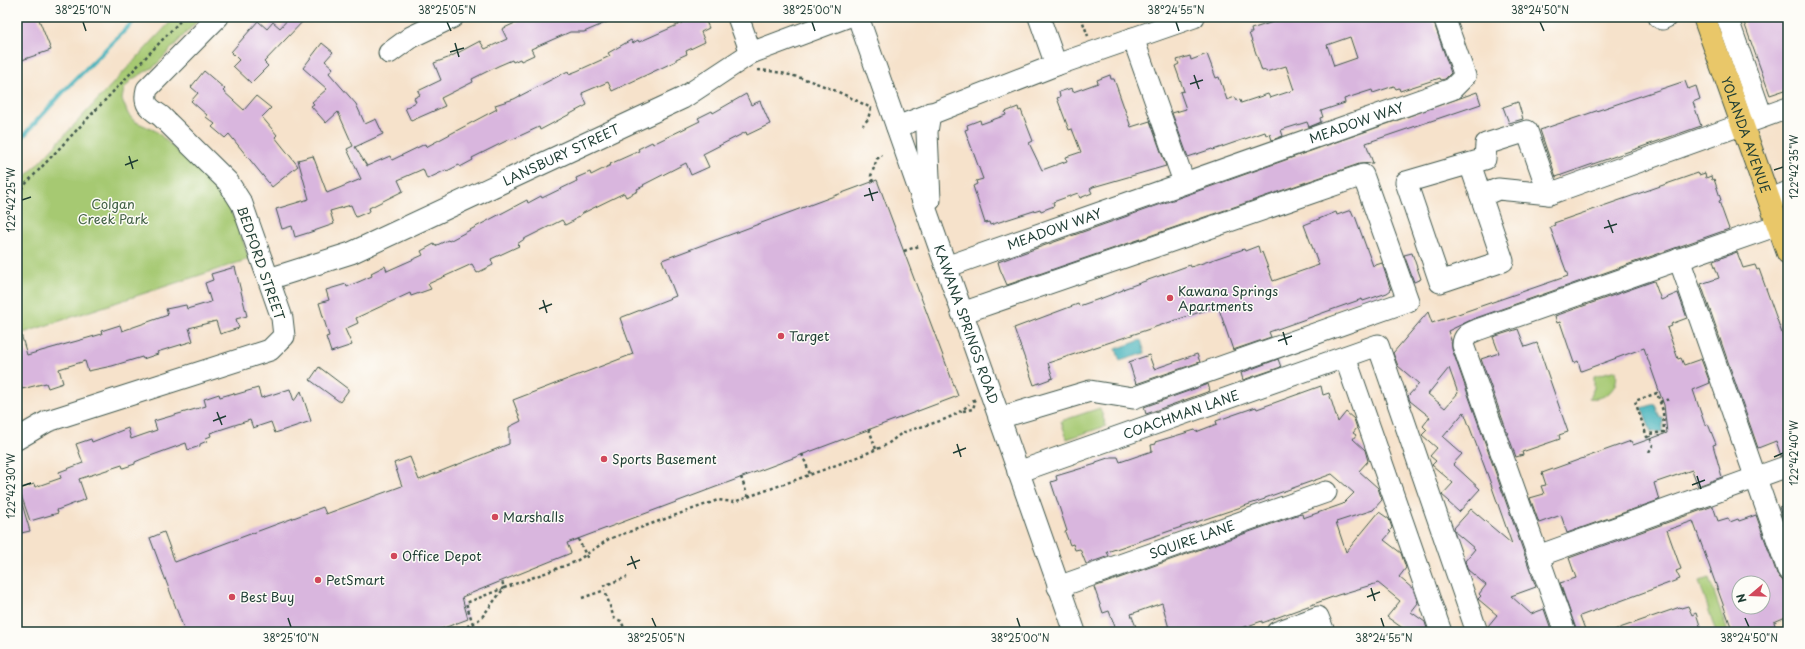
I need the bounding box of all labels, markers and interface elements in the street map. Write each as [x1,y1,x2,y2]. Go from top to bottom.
text: 38°25'10"N [55,2,111,17]
text: 38°25'05"N [418,2,476,17]
text: 38°25'00"N [782,2,842,17]
text: 38°24'55"N [1147,2,1205,17]
text: 38°24'50"N [1511,2,1569,17]
street label: YOLANDA AVENUE [1717,74,1776,196]
street label: MEADOW WAY [1306,97,1407,148]
street label: LANSBURY STREET [500,119,623,190]
text: 122°42'35"W [1786,134,1801,199]
text: 122°42'25"W [3,167,18,233]
park label: Colgan Creek Park [78,194,148,228]
street label: BEDFORD STREET [233,203,290,323]
street label: MEADOW WAY [1004,203,1105,254]
street label: KAWANA SPRINGS ROAD [930,242,1004,407]
place label: Kawana Springs Apartments [1178,281,1278,315]
marker: Kawana Springs Apartments [1165,293,1175,303]
place label: Target [789,326,829,345]
marker: Target [776,331,786,341]
street label: COACHMAN LANE [1120,385,1242,443]
text: 122°42'40"W [1786,420,1801,486]
place label: Sports Basement [612,449,717,468]
text: 122°42'30"W [3,452,18,519]
marker: Sports Basement [599,454,609,464]
place label: Marshalls [503,507,564,526]
marker: Marshalls [490,512,500,522]
street label: SQUIRE LANE [1146,515,1237,563]
place label: Office Depot [402,546,482,565]
marker: Office Depot [389,551,399,561]
place label: PetSmart [326,570,385,589]
marker: PetSmart [313,575,323,585]
north arrow [1731,575,1771,615]
place label: Best Buy [240,587,294,606]
text: N [1732,591,1751,605]
marker: Best Buy [227,592,237,602]
text: 38°25'10"N [263,630,319,645]
text: 38°25'05"N [627,630,685,645]
text: 38°25'00"N [990,630,1050,645]
text: 38°24'55"N [1355,630,1413,645]
text: 38°24'50"N [1720,630,1778,645]

